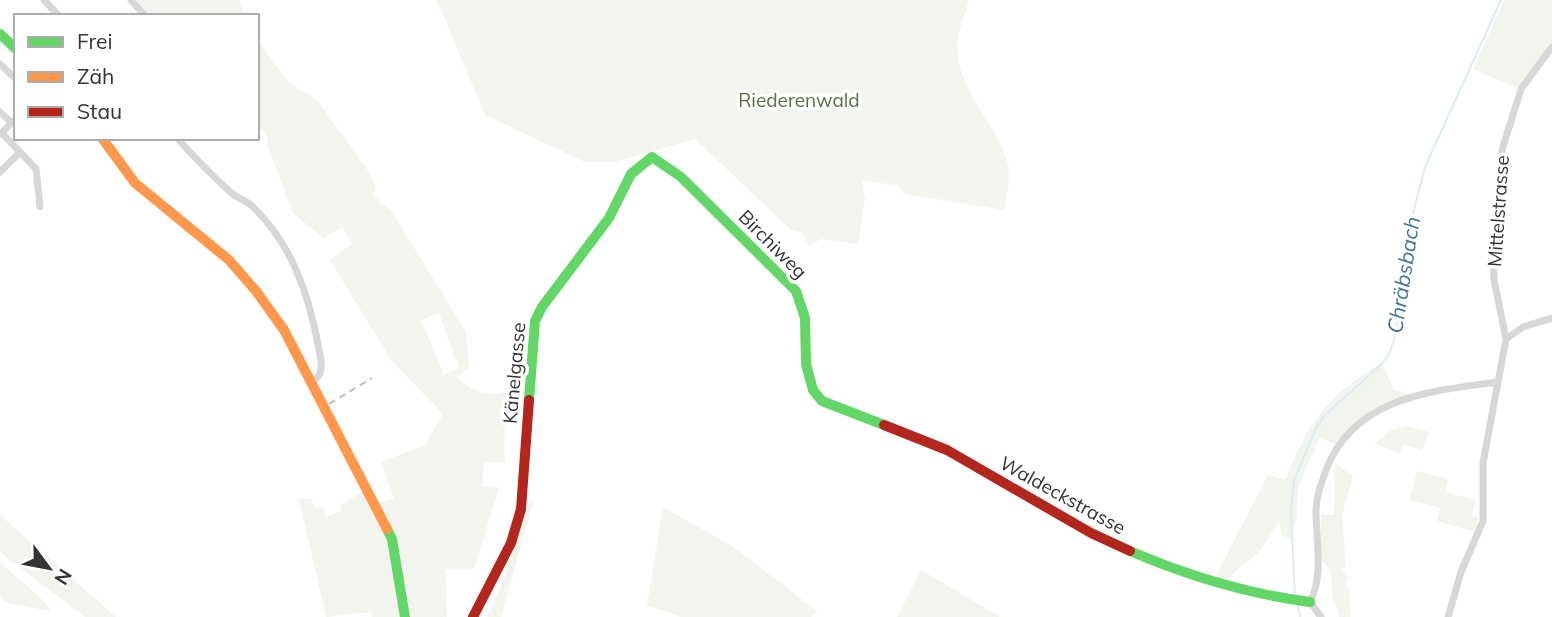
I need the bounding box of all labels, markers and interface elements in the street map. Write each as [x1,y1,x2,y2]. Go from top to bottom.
legend [14,14,259,140]
text: Frei [77,28,113,54]
text: Zäh [77,63,114,89]
park label: Riederenwald [738,88,860,112]
text: Stau [77,98,122,124]
street label: Mittelstrasse [1482,154,1514,268]
street label: Birchiweg [734,205,812,283]
water label: Chräbsbach [1381,215,1425,335]
street label: Känelgasse [498,321,530,425]
street label: Waldeckstrasse [996,451,1130,539]
north arrow [14,533,84,603]
text: N [49,565,77,589]

